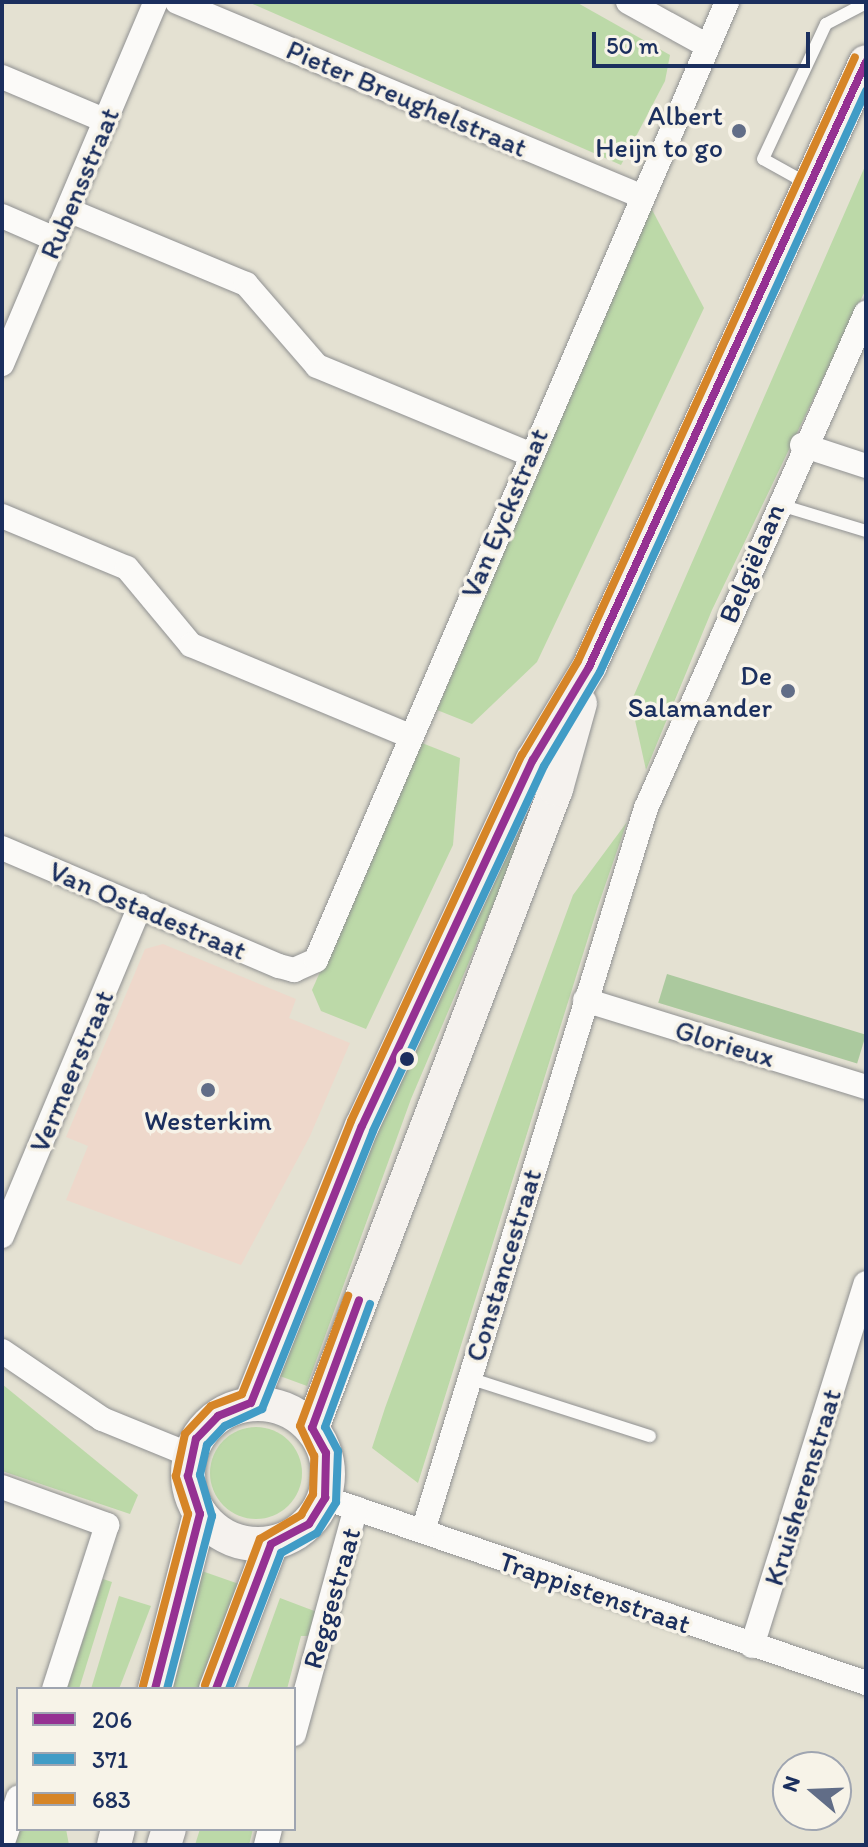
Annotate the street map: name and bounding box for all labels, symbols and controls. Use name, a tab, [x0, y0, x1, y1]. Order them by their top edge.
scale bar	[596, 16, 814, 66]
text: 50 m	[606, 31, 659, 60]
street label: Pieter Breughelstraat	[281, 32, 533, 164]
place label: Albert Heijn to go	[595, 98, 723, 164]
street label: Rubensstraat	[32, 102, 126, 264]
marker: Albert Heijn to go	[730, 122, 748, 140]
street label: Van Eyckstraat	[453, 423, 555, 603]
street label: Belgiëlaan	[711, 498, 791, 628]
place label: De Salamander	[628, 658, 772, 724]
marker: De Salamander	[779, 682, 797, 700]
street label: Van Ostadestraat	[44, 853, 252, 967]
street label: Vermeerstraat	[22, 985, 120, 1157]
street label: Glorieux	[671, 1012, 779, 1074]
unlabelled marker	[399, 1051, 415, 1067]
marker: Westerkim	[199, 1081, 217, 1099]
place label: Westerkim	[144, 1103, 272, 1137]
street label: Constancestraat	[458, 1165, 548, 1365]
street label: Kruisherenstraat	[756, 1384, 848, 1590]
street label: Reggestraat	[295, 1524, 367, 1672]
street label: Trappistenstraat	[495, 1543, 695, 1641]
legend	[16, 1687, 296, 1831]
text: 206	[92, 1705, 132, 1734]
text: 371	[92, 1745, 128, 1774]
north arrow	[772, 1751, 852, 1831]
text: N	[776, 1772, 806, 1795]
text: 683	[92, 1785, 131, 1814]

